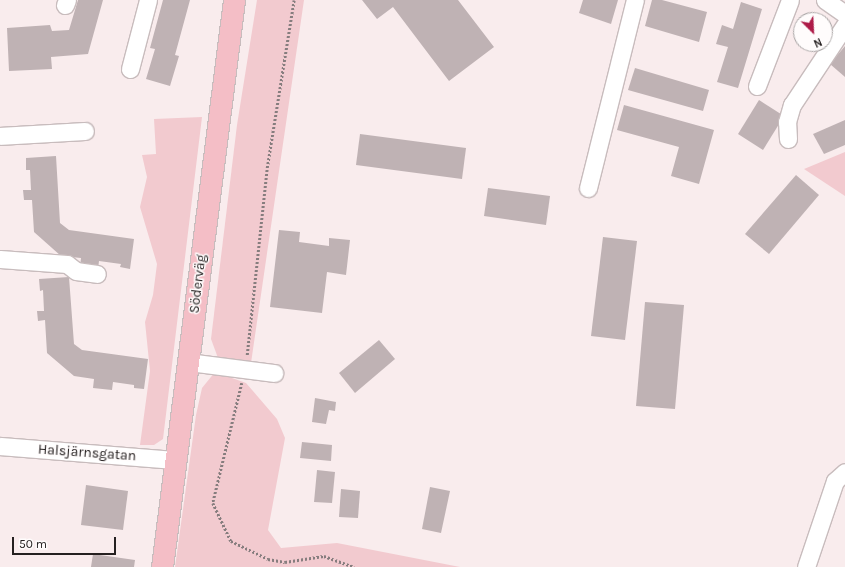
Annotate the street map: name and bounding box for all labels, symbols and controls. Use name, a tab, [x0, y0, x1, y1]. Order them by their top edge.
north arrow	[793, 12, 833, 52]
text: N	[811, 35, 824, 50]
street label: Söderväg	[186, 254, 210, 314]
street label: Halsjärnsgatan	[37, 441, 137, 465]
scale bar	[14, 529, 118, 555]
text: 50 m	[19, 537, 47, 551]

